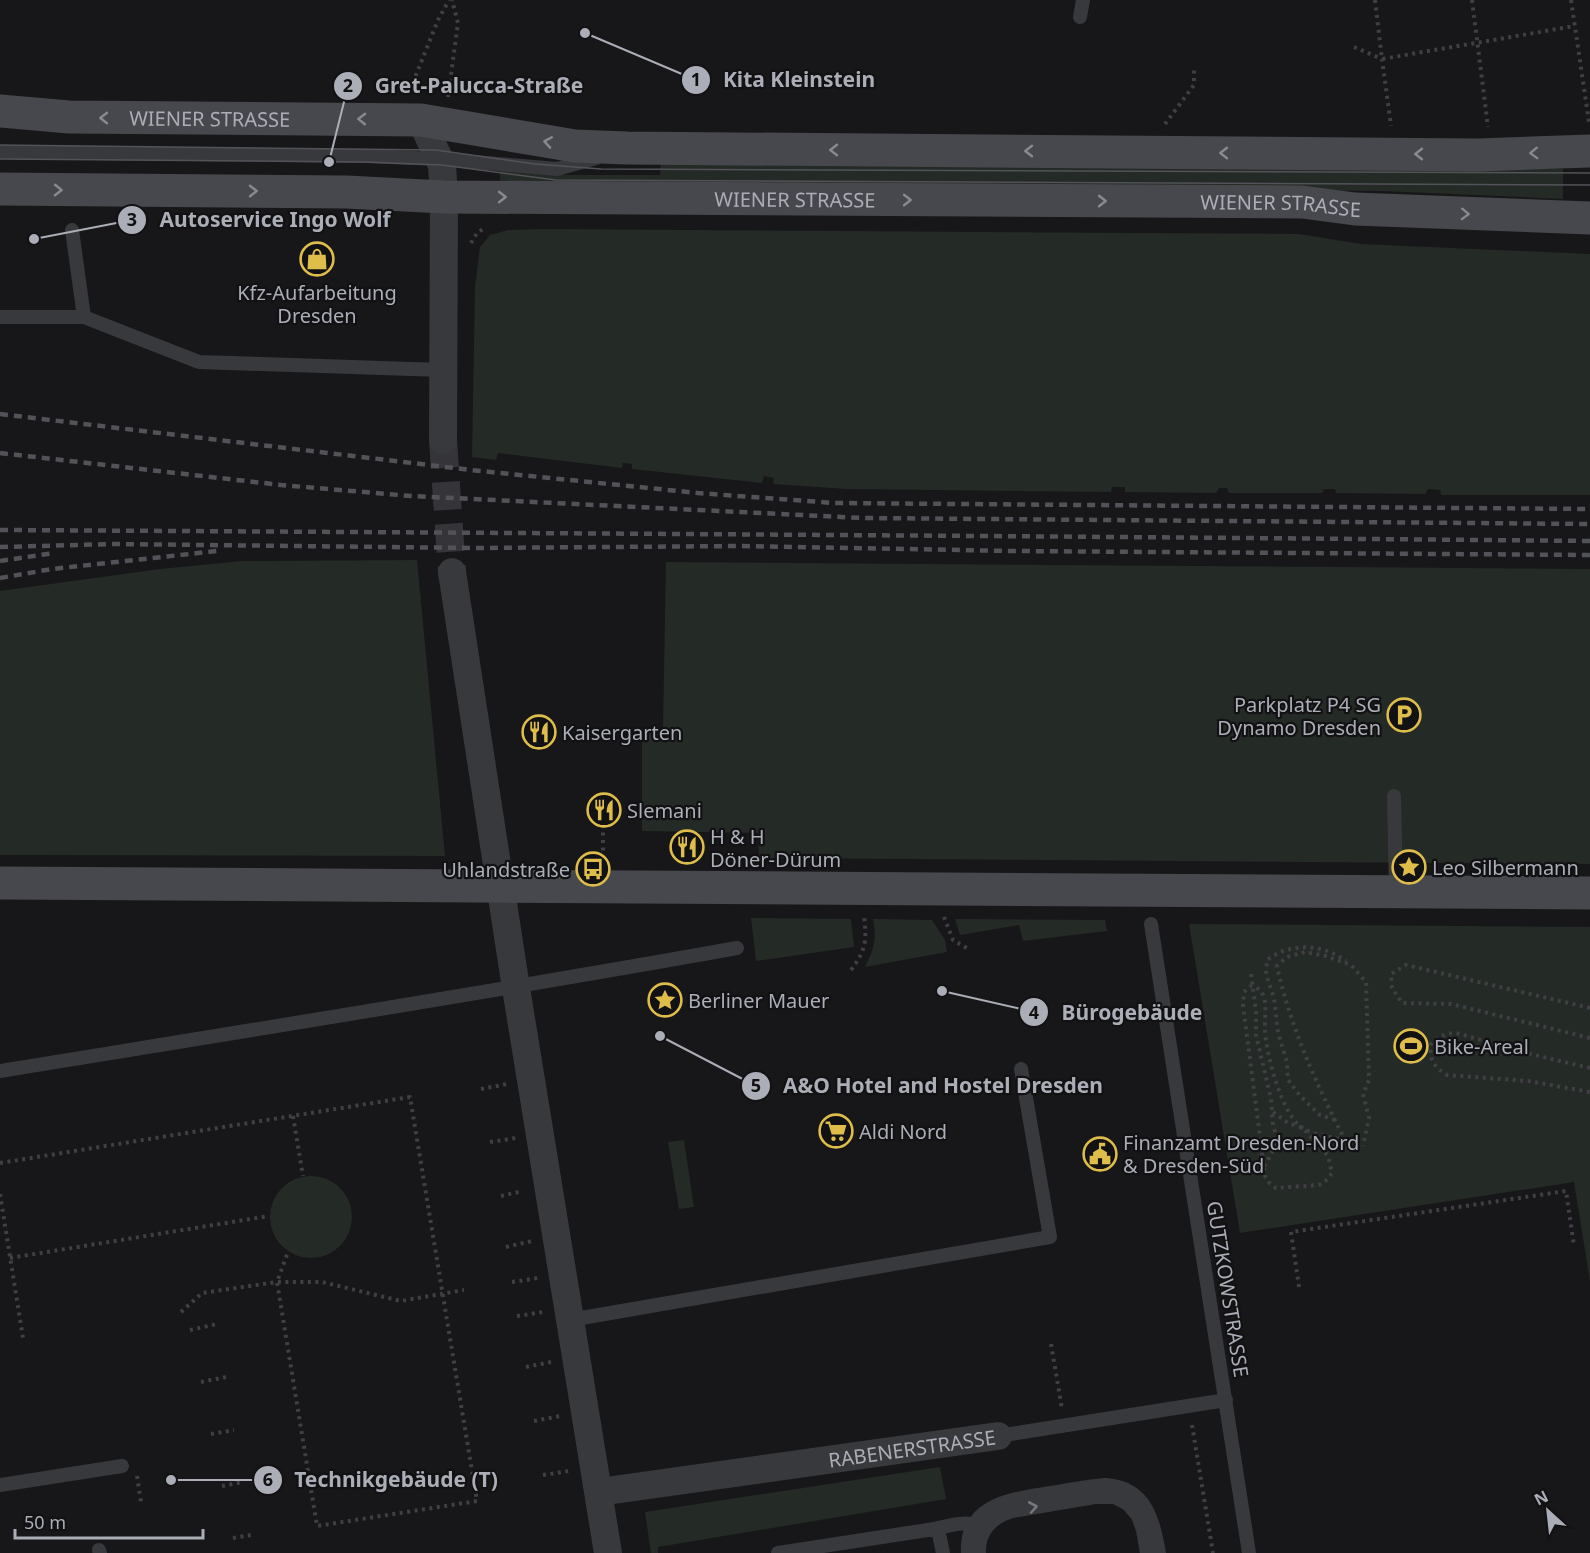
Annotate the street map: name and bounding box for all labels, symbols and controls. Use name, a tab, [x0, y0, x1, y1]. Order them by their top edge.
callout: Kita Kleinstein	[681, 60, 887, 99]
text: Kita Kleinstein	[723, 65, 875, 93]
callout: Gret-Palucca-Straße	[333, 66, 596, 105]
text: 1	[691, 67, 701, 91]
text: Gret-Palucca-Straße	[375, 71, 583, 99]
text: 2	[343, 73, 353, 97]
street label: WIENER STRASSE	[129, 104, 290, 132]
one-way arrow	[100, 112, 109, 124]
one-way arrow	[358, 113, 367, 125]
one-way arrow	[543, 136, 553, 149]
one-way arrow	[830, 144, 839, 156]
one-way arrow	[1025, 145, 1034, 157]
one-way arrow	[1220, 147, 1229, 159]
one-way arrow	[1529, 147, 1538, 159]
one-way arrow	[1415, 148, 1424, 160]
one-way arrow	[54, 184, 63, 196]
one-way arrow	[249, 185, 258, 197]
street label: WIENER STRASSE	[714, 185, 875, 213]
street label: WIENER STRASSE	[1200, 188, 1361, 223]
one-way arrow	[498, 191, 507, 203]
one-way arrow	[903, 194, 912, 206]
one-way arrow	[1098, 195, 1107, 207]
callout: Autoservice Ingo Wolf	[117, 200, 402, 239]
text: Autoservice Ingo Wolf	[159, 205, 392, 233]
text: 3	[127, 207, 137, 231]
one-way arrow	[1461, 207, 1470, 220]
shop icon: Kfz-Aufarbeitung Dresden	[299, 241, 335, 277]
place label: Kfz-Aufarbeitung Dresden	[237, 279, 397, 329]
place label: Parkplatz P4 SG Dynamo Dresden	[1217, 691, 1381, 741]
parking icon: Parkplatz P4 SG Dynamo Dresden	[1386, 697, 1422, 733]
restaurant icon: Kaisergarten	[521, 714, 557, 750]
place label: Kaisergarten	[562, 719, 682, 746]
restaurant icon: Slemani	[586, 792, 622, 828]
place label: Slemani	[627, 797, 702, 824]
place label: H & H Döner-Dürum	[710, 823, 841, 873]
restaurant icon: H & H Döner-Dürum	[669, 829, 705, 865]
place icon: Leo Silbermann	[1391, 849, 1427, 885]
bus stop icon: Uhlandstraße	[575, 851, 611, 887]
place label: Leo Silbermann	[1432, 854, 1579, 881]
place label: Uhlandstraße	[442, 856, 570, 883]
place icon: Berliner Mauer	[647, 982, 683, 1018]
place label: Berliner Mauer	[688, 987, 829, 1014]
callout: Bürogebäude	[1019, 993, 1214, 1032]
text: Bürogebäude	[1062, 998, 1202, 1026]
text: 4	[1029, 1000, 1039, 1024]
sports icon: Bike-Areal	[1393, 1028, 1429, 1064]
place label: Bike-Areal	[1434, 1033, 1529, 1060]
callout: A&O Hotel and Hostel Dresden	[741, 1066, 1115, 1105]
text: A&O Hotel and Hostel Dresden	[783, 1071, 1103, 1099]
text: 5	[751, 1073, 761, 1097]
supermarket icon: Aldi Nord	[818, 1113, 854, 1149]
place label: Aldi Nord	[859, 1118, 947, 1145]
place label: Finanzamt Dresden-Nord & Dresden-Süd	[1123, 1129, 1359, 1179]
public building icon: Finanzamt Dresden-Nord & Dresden-Süd	[1082, 1136, 1118, 1172]
street label: GUTZKOWSTRASSE	[1201, 1199, 1255, 1379]
street label: RABENERSTRASSE	[827, 1423, 997, 1473]
callout: Technikgebäude (T)	[253, 1460, 510, 1499]
text: Technikgebäude (T)	[294, 1465, 498, 1493]
text: 6	[263, 1467, 273, 1491]
north arrow	[1518, 1481, 1578, 1541]
text: N	[1530, 1485, 1552, 1510]
scale bar	[15, 1502, 202, 1540]
one-way arrow	[1028, 1502, 1037, 1514]
text: 50 m	[24, 1510, 66, 1534]

